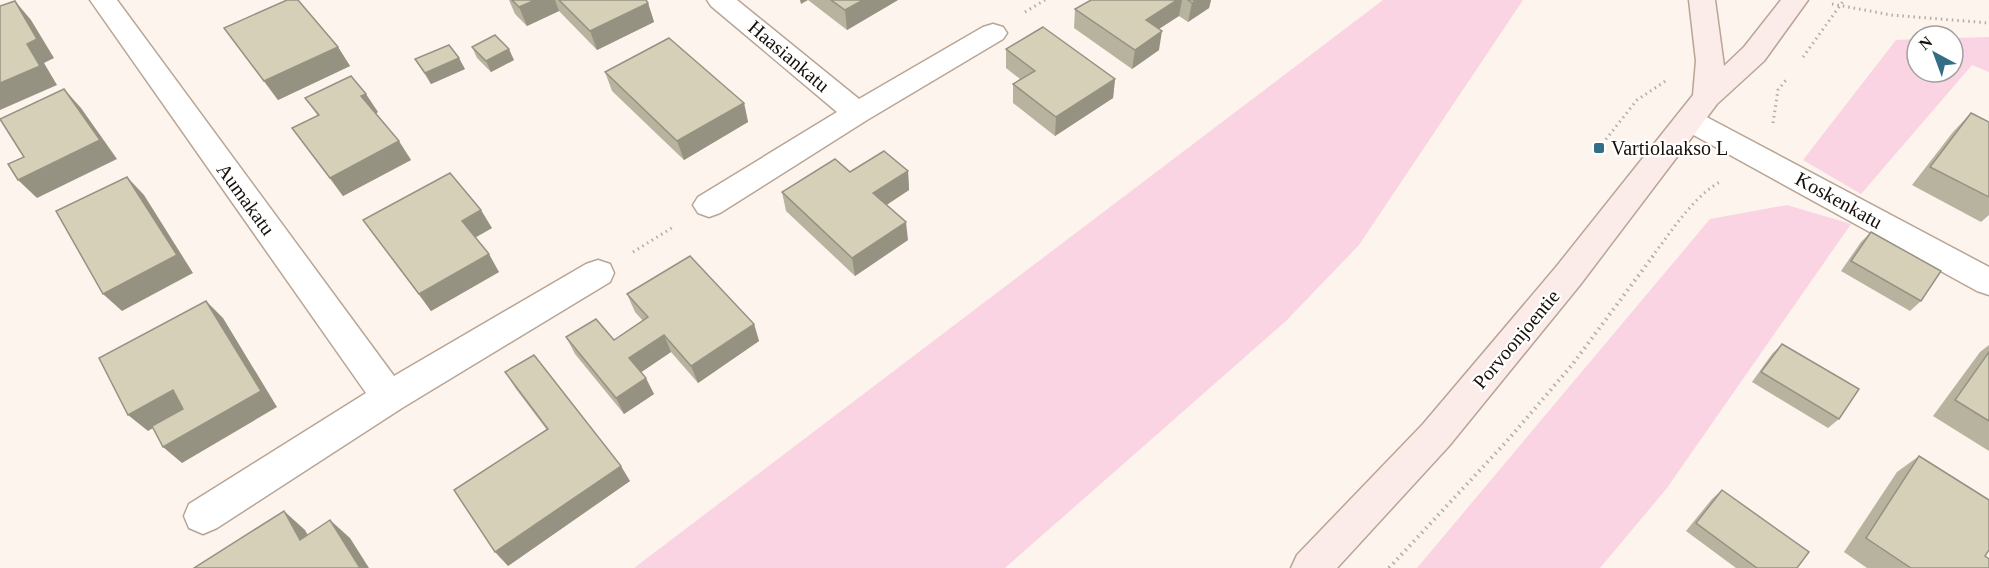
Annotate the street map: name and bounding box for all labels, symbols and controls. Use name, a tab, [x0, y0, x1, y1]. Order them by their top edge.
street label: Haasiankatu	[744, 16, 834, 96]
north arrow	[1905, 24, 1965, 84]
text: N	[1916, 33, 1936, 53]
place label: Vartiolaakso L	[1611, 137, 1728, 159]
marker: Vartiolaakso L	[1592, 141, 1606, 155]
street label: Aumakatu	[213, 159, 279, 239]
street label: Koskenkatu	[1792, 167, 1886, 233]
street label: Porvoonjoentie	[1468, 285, 1565, 394]

